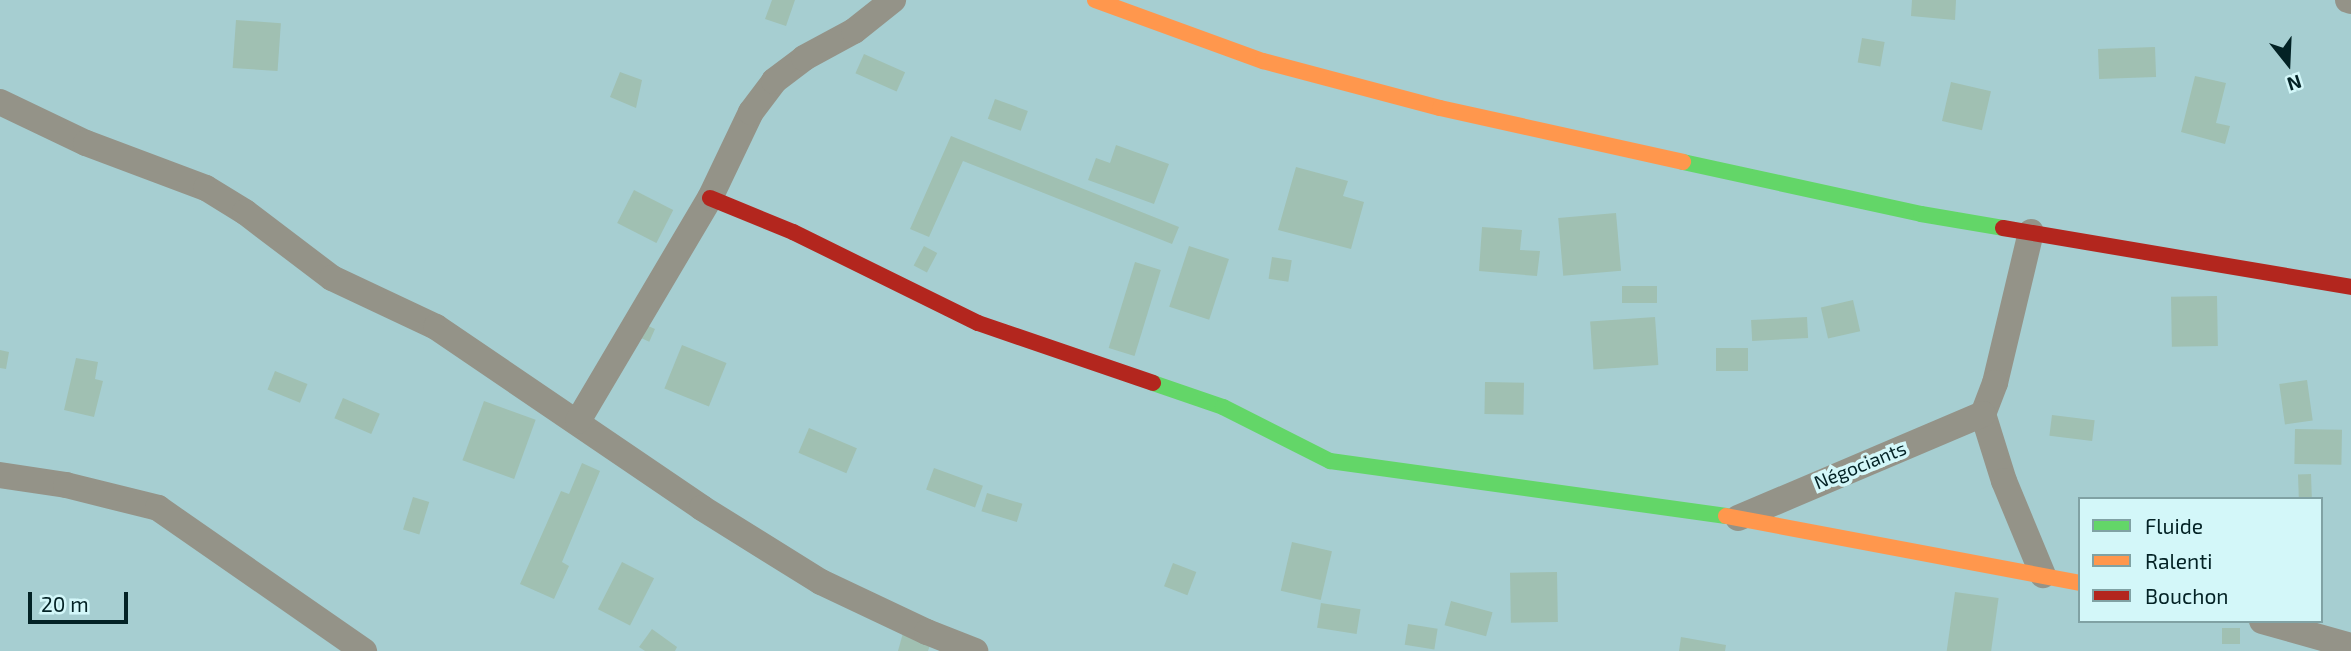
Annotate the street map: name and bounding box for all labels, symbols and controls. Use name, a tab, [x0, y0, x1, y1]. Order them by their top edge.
north arrow	[2253, 28, 2323, 98]
text: N	[2285, 70, 2305, 97]
street label: Négociants	[1811, 436, 1909, 494]
legend	[2078, 497, 2323, 623]
text: Fluide	[2145, 513, 2203, 538]
text: Ralenti	[2145, 548, 2212, 573]
scale bar	[32, 578, 131, 622]
text: Bouchon	[2145, 583, 2229, 608]
text: 20 m	[41, 591, 89, 616]

